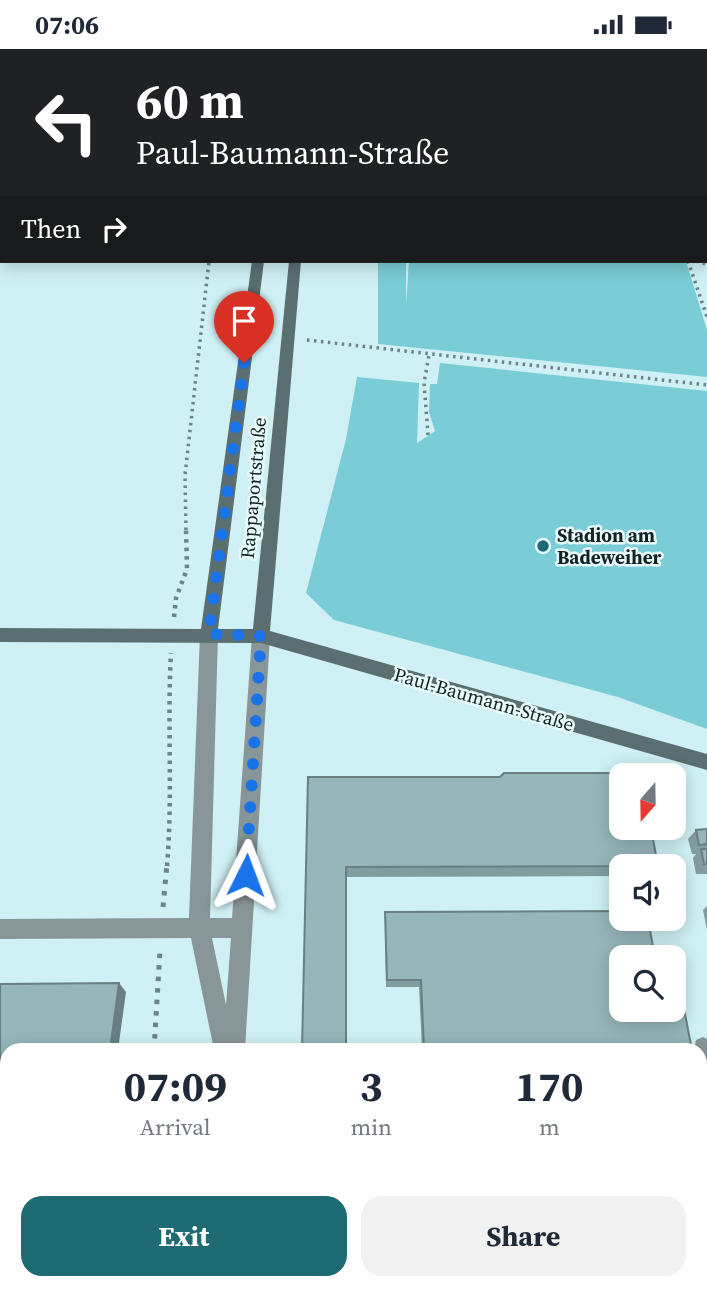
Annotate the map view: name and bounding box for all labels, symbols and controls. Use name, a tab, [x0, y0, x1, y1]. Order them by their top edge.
text: 07:06	[35, 7, 99, 43]
text: 60 m	[136, 67, 244, 134]
icon: left	[21, 77, 112, 168]
text: Paul-Baumann-Straße	[136, 131, 449, 175]
icon: right	[95, 210, 133, 248]
text: Then	[21, 211, 81, 247]
pin	[214, 291, 274, 363]
icon: arrive	[225, 302, 263, 340]
street label: Rappaportstraße	[234, 416, 272, 560]
place label: Stadion am Badeweiher	[557, 522, 662, 570]
marker: Stadion am Badeweiher	[535, 538, 551, 554]
street label: Paul-Baumann-Straße	[391, 661, 577, 737]
north arrow	[609, 763, 686, 840]
map controls	[609, 763, 686, 1022]
position arrow	[209, 838, 283, 912]
button: sound	[609, 854, 686, 931]
button: search	[609, 945, 686, 1022]
text: 07:09	[123, 1057, 227, 1115]
text: 3	[360, 1057, 383, 1115]
text: 170	[515, 1057, 584, 1115]
text: Arrival	[140, 1111, 211, 1143]
text: min	[350, 1111, 392, 1143]
text: m	[539, 1111, 560, 1143]
button: Exit	[21, 1196, 347, 1276]
button: Share	[361, 1196, 686, 1276]

